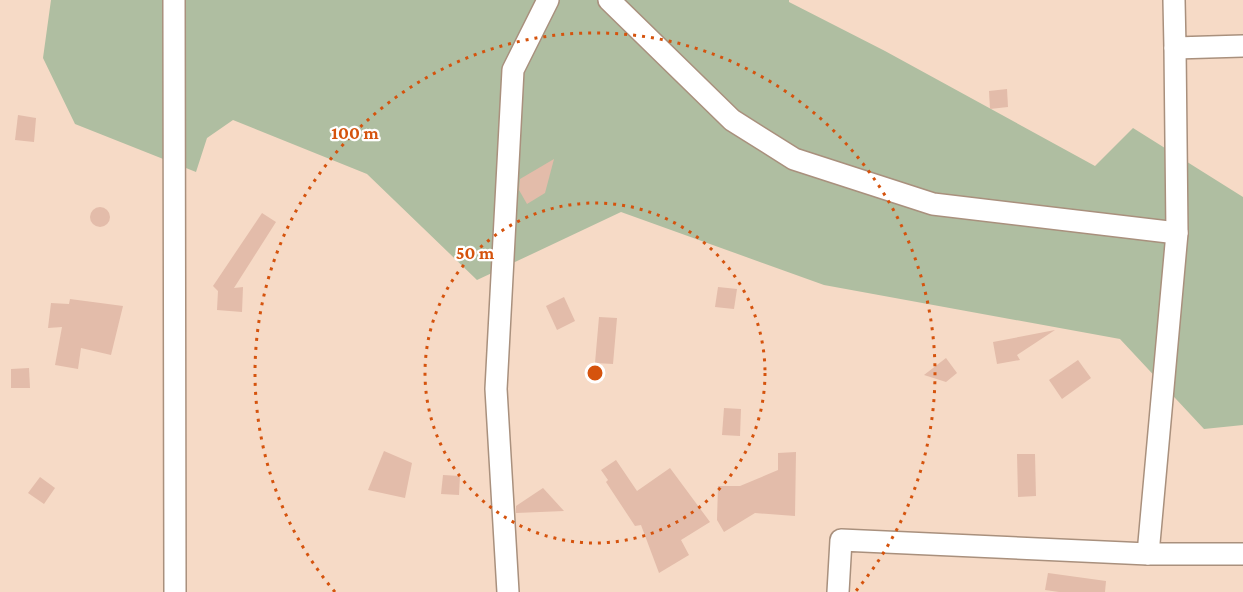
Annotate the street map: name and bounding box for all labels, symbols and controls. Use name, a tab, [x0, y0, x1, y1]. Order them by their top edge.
text: 100 m	[331, 123, 379, 143]
text: 50 m	[456, 243, 495, 263]
centre of rings	[585, 363, 605, 383]

